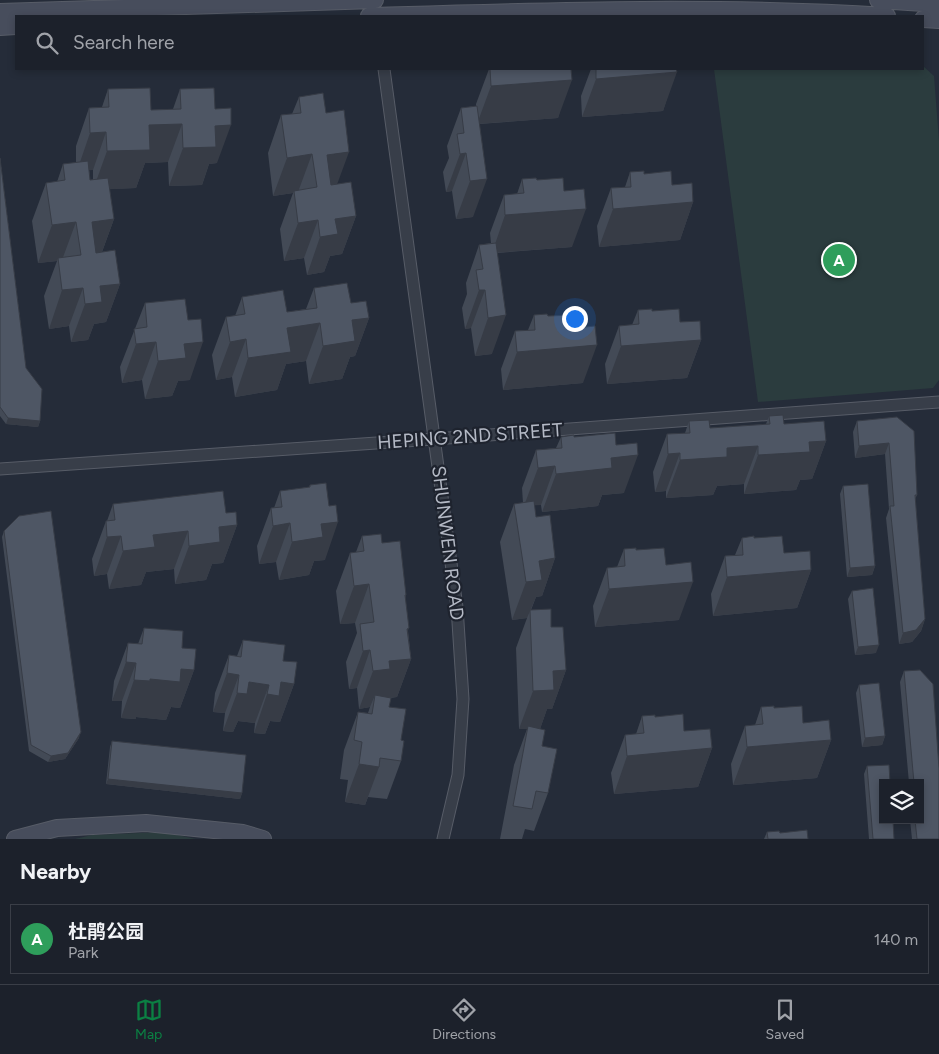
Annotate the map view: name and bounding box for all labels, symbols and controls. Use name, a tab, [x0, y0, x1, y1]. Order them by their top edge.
search box	[15, 15, 924, 70]
icon: search	[33, 29, 61, 57]
text: Search here	[73, 31, 175, 54]
pin: A	[823, 241, 855, 279]
your location	[562, 306, 588, 332]
street label: HEPING 2ND STREET	[377, 418, 564, 454]
street label: SHUNWEN ROAD	[427, 464, 469, 622]
map controls	[879, 779, 924, 824]
button: layers	[879, 779, 924, 824]
text: Nearby	[20, 859, 91, 884]
text: 杜鹃公园	[68, 920, 144, 943]
text: A	[31, 930, 43, 949]
text: 140 m	[874, 930, 918, 949]
text: Park	[68, 943, 98, 962]
tab: Map	[135, 996, 163, 1043]
tab: Directions	[432, 996, 496, 1043]
tab: Saved	[766, 996, 804, 1043]

